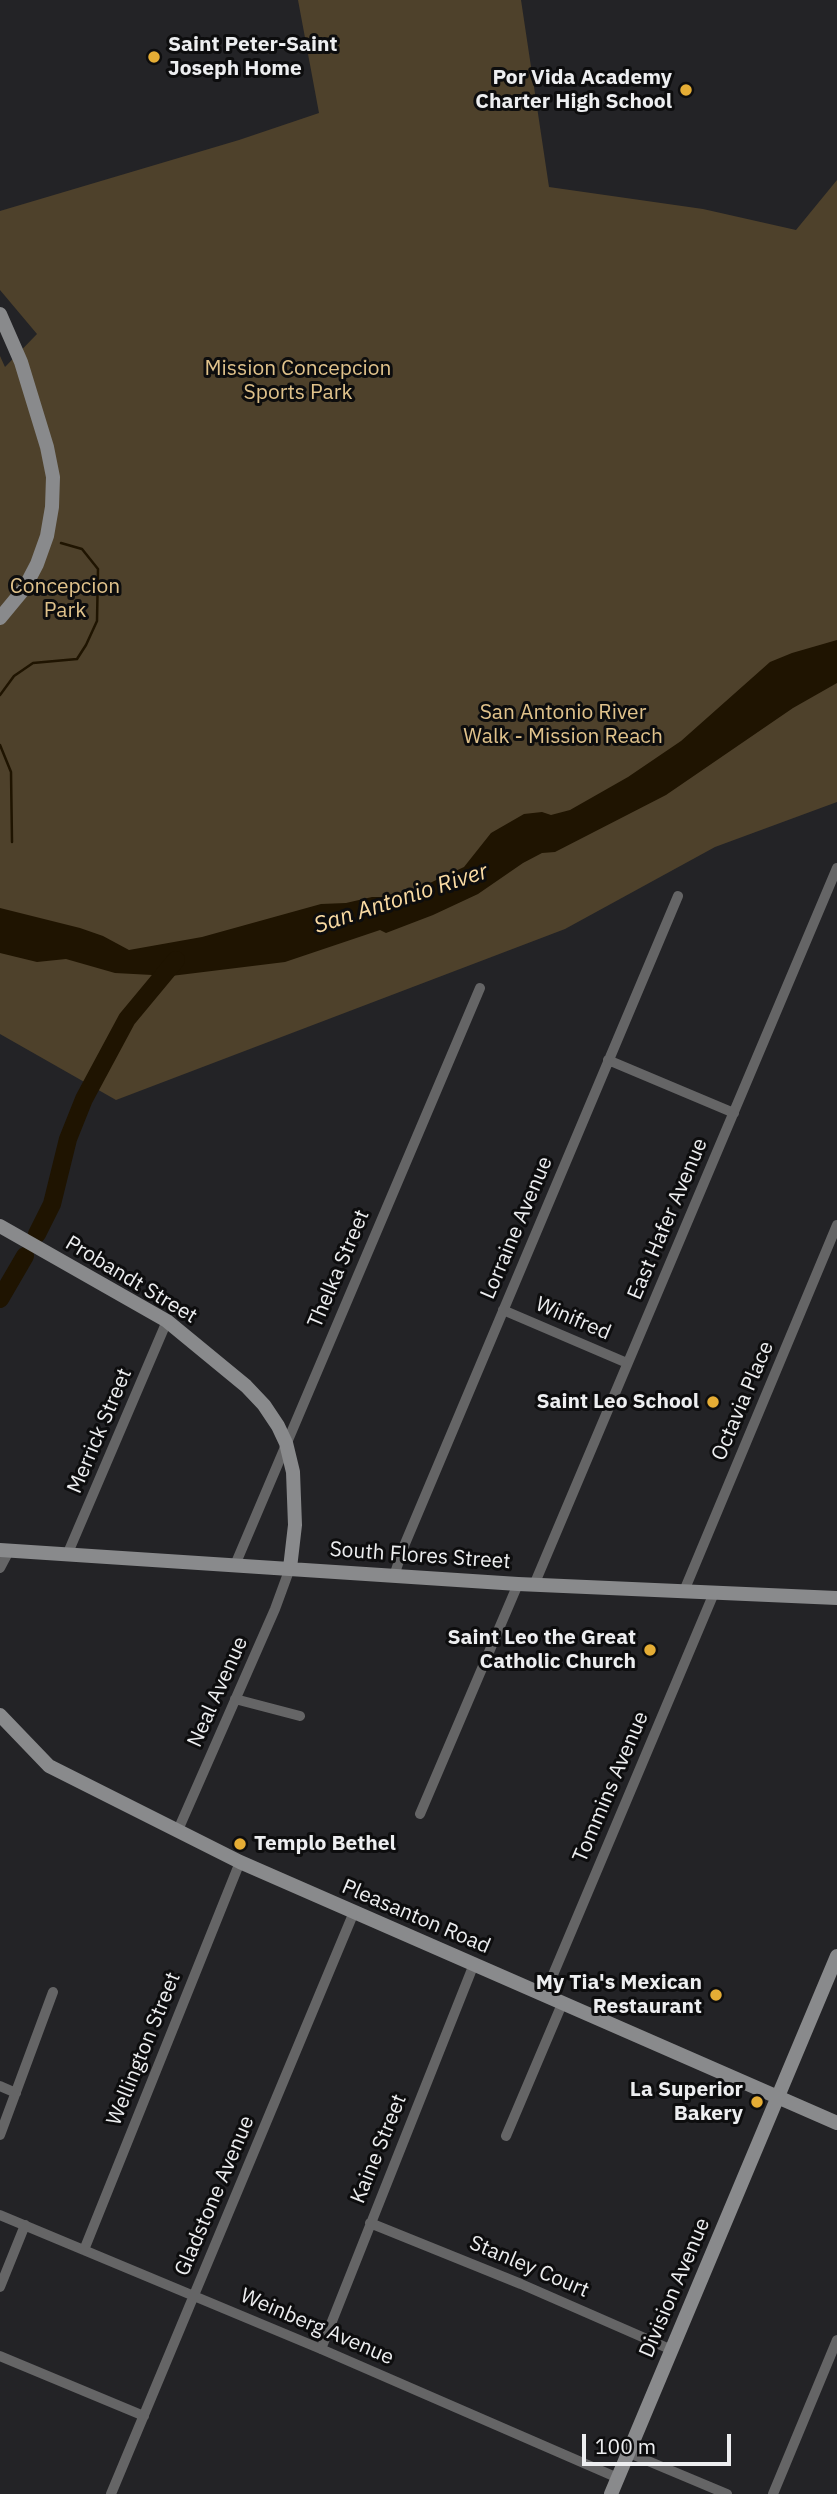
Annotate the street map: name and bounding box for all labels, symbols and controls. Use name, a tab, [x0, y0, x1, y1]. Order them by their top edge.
place label: Saint Peter-Saint Joseph Home	[168, 32, 338, 82]
marker: Saint Peter-Saint Joseph Home	[146, 49, 162, 65]
place label: Por Vida Academy Charter High School	[475, 65, 672, 115]
marker: Por Vida Academy Charter High School	[678, 82, 694, 98]
park label: Mission Concepcion Sports Park	[205, 356, 391, 406]
park label: Concepcion Park	[10, 574, 120, 624]
park label: San Antonio River Walk - Mission Reach	[463, 700, 663, 750]
water label: San Antonio River	[311, 858, 491, 940]
street label: East Hafer Avenue	[623, 1134, 713, 1304]
street label: Lorraine Avenue	[476, 1153, 558, 1303]
street label: Thelka Street	[303, 1206, 375, 1332]
street label: Probandt Street	[61, 1231, 201, 1329]
street label: Winifred	[532, 1292, 614, 1346]
street label: Octavia Place	[707, 1338, 779, 1464]
street label: Merrick Street	[62, 1365, 138, 1497]
place label: Saint Leo School	[536, 1389, 699, 1415]
marker: Saint Leo School	[705, 1394, 721, 1410]
street label: South Flores Street	[329, 1537, 511, 1575]
place label: Saint Leo the Great Catholic Church	[447, 1625, 636, 1675]
street label: Neal Avenue	[182, 1633, 254, 1751]
marker: Saint Leo the Great Catholic Church	[642, 1642, 658, 1658]
street label: Tommins Avenue	[568, 1708, 654, 1866]
place label: Templo Bethel	[254, 1831, 396, 1857]
marker: Templo Bethel	[232, 1836, 248, 1852]
street label: Pleasanton Road	[338, 1874, 494, 1960]
street label: Wellington Street	[102, 1969, 186, 2129]
place label: My Tia's Mexican Restaurant	[536, 1970, 702, 2020]
marker: My Tia's Mexican Restaurant	[708, 1987, 724, 2003]
place label: La Superior Bakery	[630, 2077, 743, 2127]
street label: Kaine Street	[346, 2091, 412, 2207]
marker: La Superior Bakery	[749, 2094, 765, 2110]
street label: Gladstone Avenue	[170, 2112, 260, 2280]
street label: Division Avenue	[634, 2214, 716, 2362]
street label: Stanley Court	[466, 2231, 592, 2303]
street label: Weinberg Avenue	[237, 2283, 397, 2371]
scale bar	[585, 2420, 734, 2464]
text: 100 m	[595, 2432, 656, 2460]

